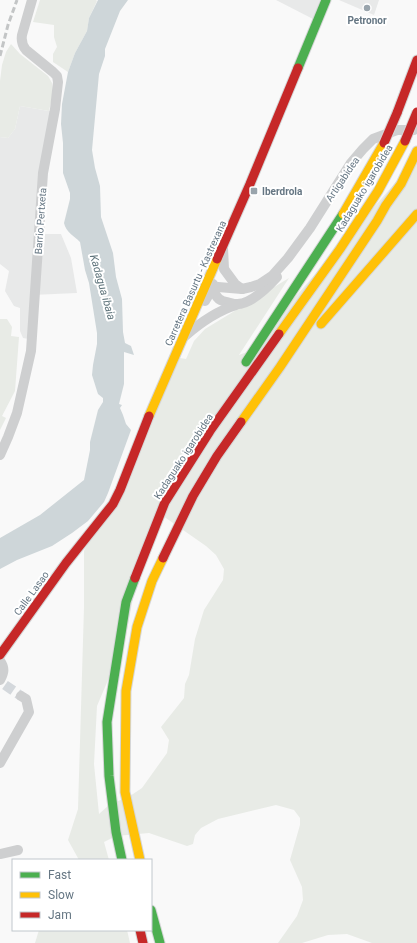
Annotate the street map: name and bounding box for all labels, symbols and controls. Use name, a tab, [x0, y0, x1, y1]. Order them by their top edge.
marker: Petronor	[362, 3, 372, 13]
place label: Petronor	[347, 15, 387, 26]
street label: Kadaguako igarobidea	[334, 143, 395, 234]
street label: Artigabidea	[323, 155, 361, 204]
marker: Iberdrola	[249, 186, 259, 196]
place label: Iberdrola	[262, 186, 303, 197]
street label: Barrio Pertxeta	[33, 188, 48, 255]
street label: Carretera Basurtu - Kastrexana	[163, 219, 228, 348]
water label: Kadagua ibaia	[87, 253, 118, 322]
street label: Kadaguako igarobidea	[152, 412, 215, 501]
street label: Calle Lasao	[12, 569, 51, 617]
legend	[12, 859, 152, 931]
text: Fast	[48, 868, 71, 882]
text: Slow	[48, 888, 74, 902]
text: Jam	[48, 908, 72, 922]

